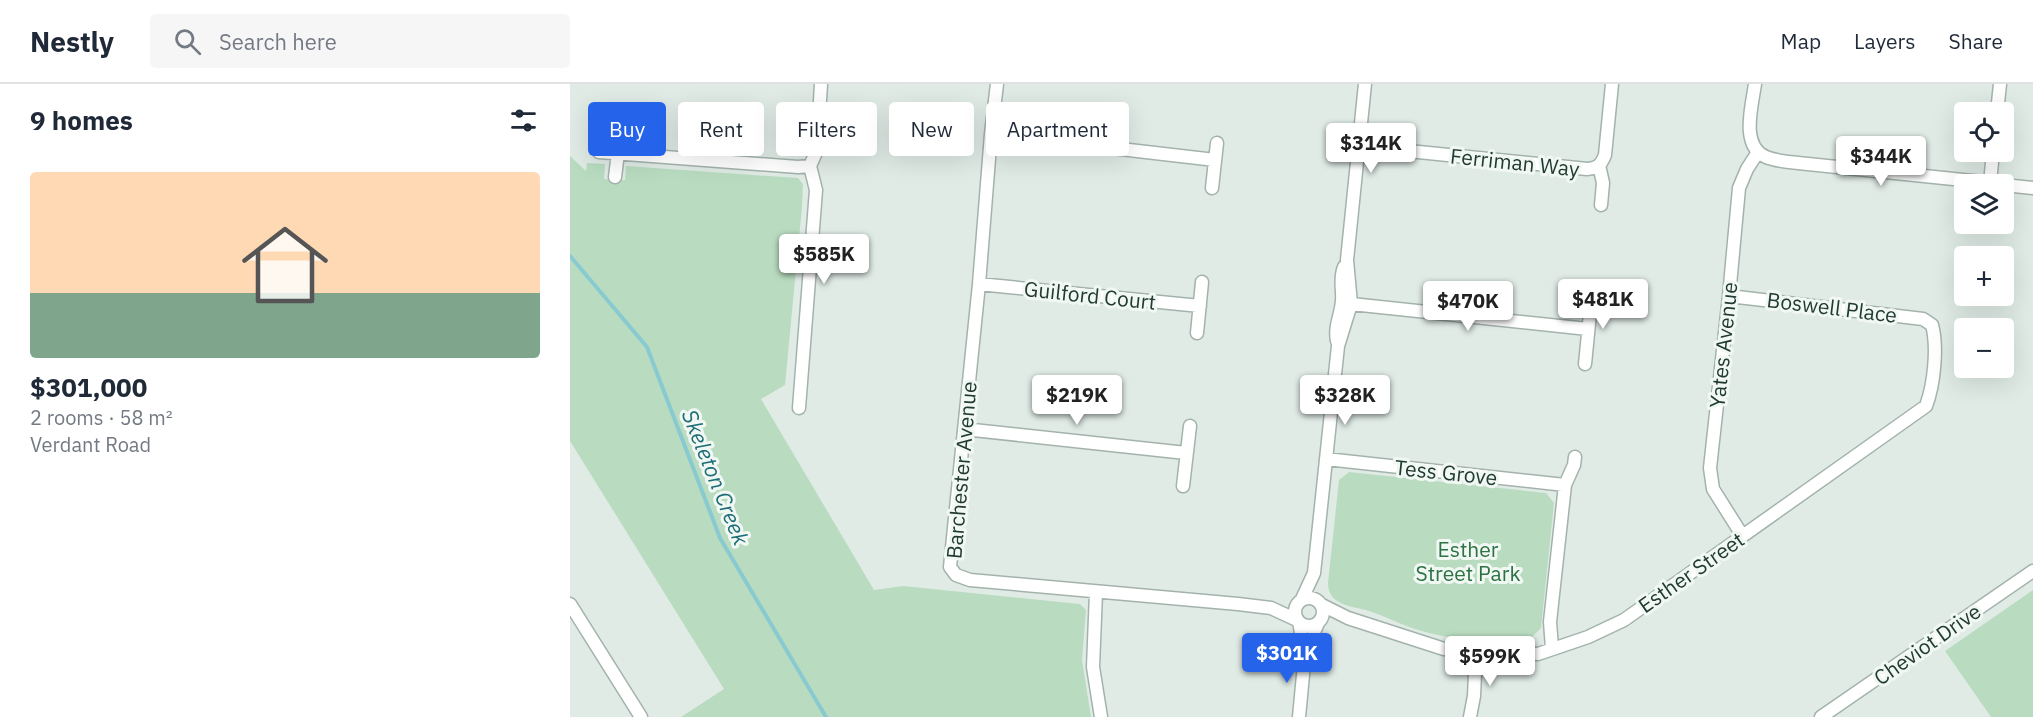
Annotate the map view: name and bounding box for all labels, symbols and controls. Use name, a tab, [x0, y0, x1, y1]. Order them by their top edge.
search box	[150, 14, 570, 68]
text: Nestly	[30, 23, 114, 60]
icon: search	[171, 25, 204, 58]
text: Search here	[219, 27, 337, 56]
text: Map	[1781, 27, 1821, 55]
text: Layers	[1854, 27, 1916, 55]
text: Share	[1949, 27, 2003, 55]
chip: Buy	[588, 102, 666, 156]
chip: Rent	[678, 102, 764, 156]
chip: Filters	[776, 102, 877, 156]
chip: New	[889, 102, 974, 156]
chip: Apartment	[986, 102, 1129, 156]
map controls	[1954, 102, 2014, 378]
button: locate	[1954, 102, 2014, 162]
text: 9 homes	[30, 103, 133, 137]
icon: filters	[507, 104, 540, 137]
pin: $314K	[1329, 123, 1413, 174]
text: $314K	[1340, 129, 1402, 156]
pin: $344K	[1839, 136, 1923, 187]
street label: Ferriman Way	[1449, 141, 1582, 183]
text: $344K	[1850, 142, 1912, 169]
button: layers	[1954, 174, 2014, 234]
icon: home	[231, 211, 339, 319]
pin: $585K	[782, 234, 866, 285]
text: $585K	[793, 240, 855, 267]
button: +	[1954, 246, 2014, 306]
street label: Guilford Court	[1023, 274, 1157, 316]
pin: $481K	[1561, 279, 1645, 330]
pin: $470K	[1426, 281, 1510, 332]
street label: Yates Avenue	[1702, 281, 1744, 409]
text: $481K	[1572, 285, 1634, 312]
street label: Boswell Place	[1765, 285, 1899, 329]
text: $470K	[1437, 287, 1499, 314]
button: −	[1954, 318, 2014, 378]
text: $301,000	[30, 370, 147, 404]
pin: $219K	[1035, 375, 1119, 426]
pin: $328K	[1303, 375, 1387, 426]
street label: Barchester Avenue	[939, 380, 983, 560]
text: $219K	[1046, 381, 1108, 408]
text: $328K	[1314, 381, 1376, 408]
text: 2 rooms · 58 m²	[30, 404, 173, 431]
water label: Skeleton Creek	[676, 405, 757, 550]
text: Verdant Road	[30, 431, 151, 458]
street label: Tess Grove	[1393, 453, 1499, 491]
street label: Esther Street	[1632, 525, 1750, 619]
park label: Esther Street Park	[1415, 535, 1521, 587]
street label: Cheviot Drive	[1868, 597, 1986, 691]
pin: $301K	[1245, 633, 1329, 684]
pin: $599K	[1448, 636, 1532, 687]
text: $301K	[1256, 639, 1318, 666]
text: $599K	[1459, 642, 1521, 669]

